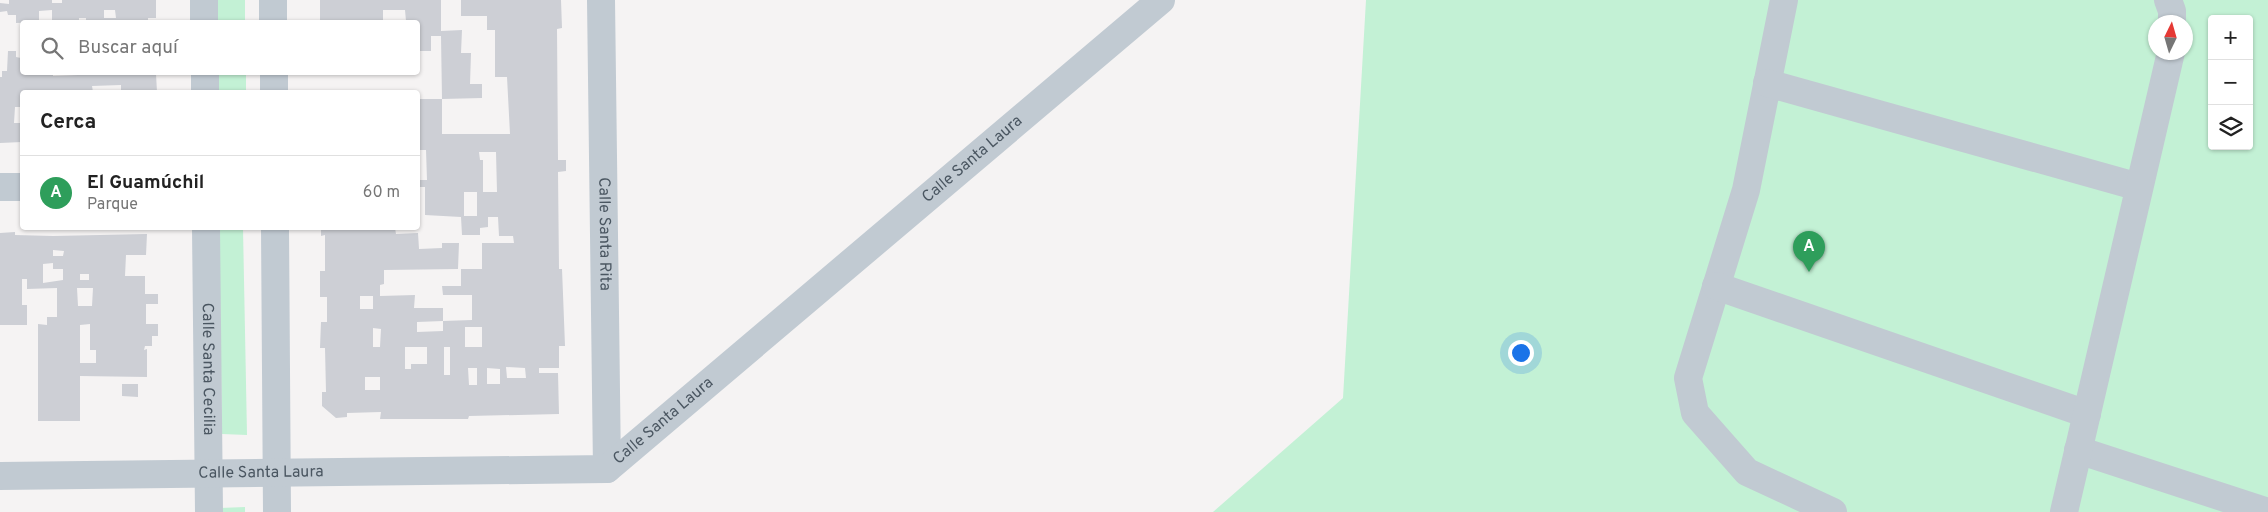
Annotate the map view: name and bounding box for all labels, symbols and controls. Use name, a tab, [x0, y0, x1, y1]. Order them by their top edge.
north arrow	[2148, 15, 2193, 60]
map controls	[2208, 15, 2253, 150]
button: +	[2208, 15, 2253, 60]
search box	[20, 20, 420, 75]
icon: search	[38, 34, 66, 62]
text: Buscar aquí	[78, 36, 178, 60]
button: −	[2208, 60, 2253, 105]
button: layers	[2208, 105, 2253, 150]
text: Cerca	[40, 109, 96, 136]
street label: Calle Santa Laura	[918, 111, 1027, 208]
text: El Guamúchil	[87, 171, 204, 195]
street label: Calle Santa Rita	[593, 177, 615, 291]
text: A	[50, 183, 62, 203]
text: 60 m	[363, 183, 400, 203]
text: Parque	[87, 195, 138, 215]
pin: A	[1793, 231, 1825, 272]
street label: Calle Santa Cecilia	[197, 303, 218, 435]
your location	[1508, 340, 1534, 366]
street label: Calle Santa Laura	[609, 373, 718, 469]
street label: Calle Santa Laura	[198, 462, 324, 484]

